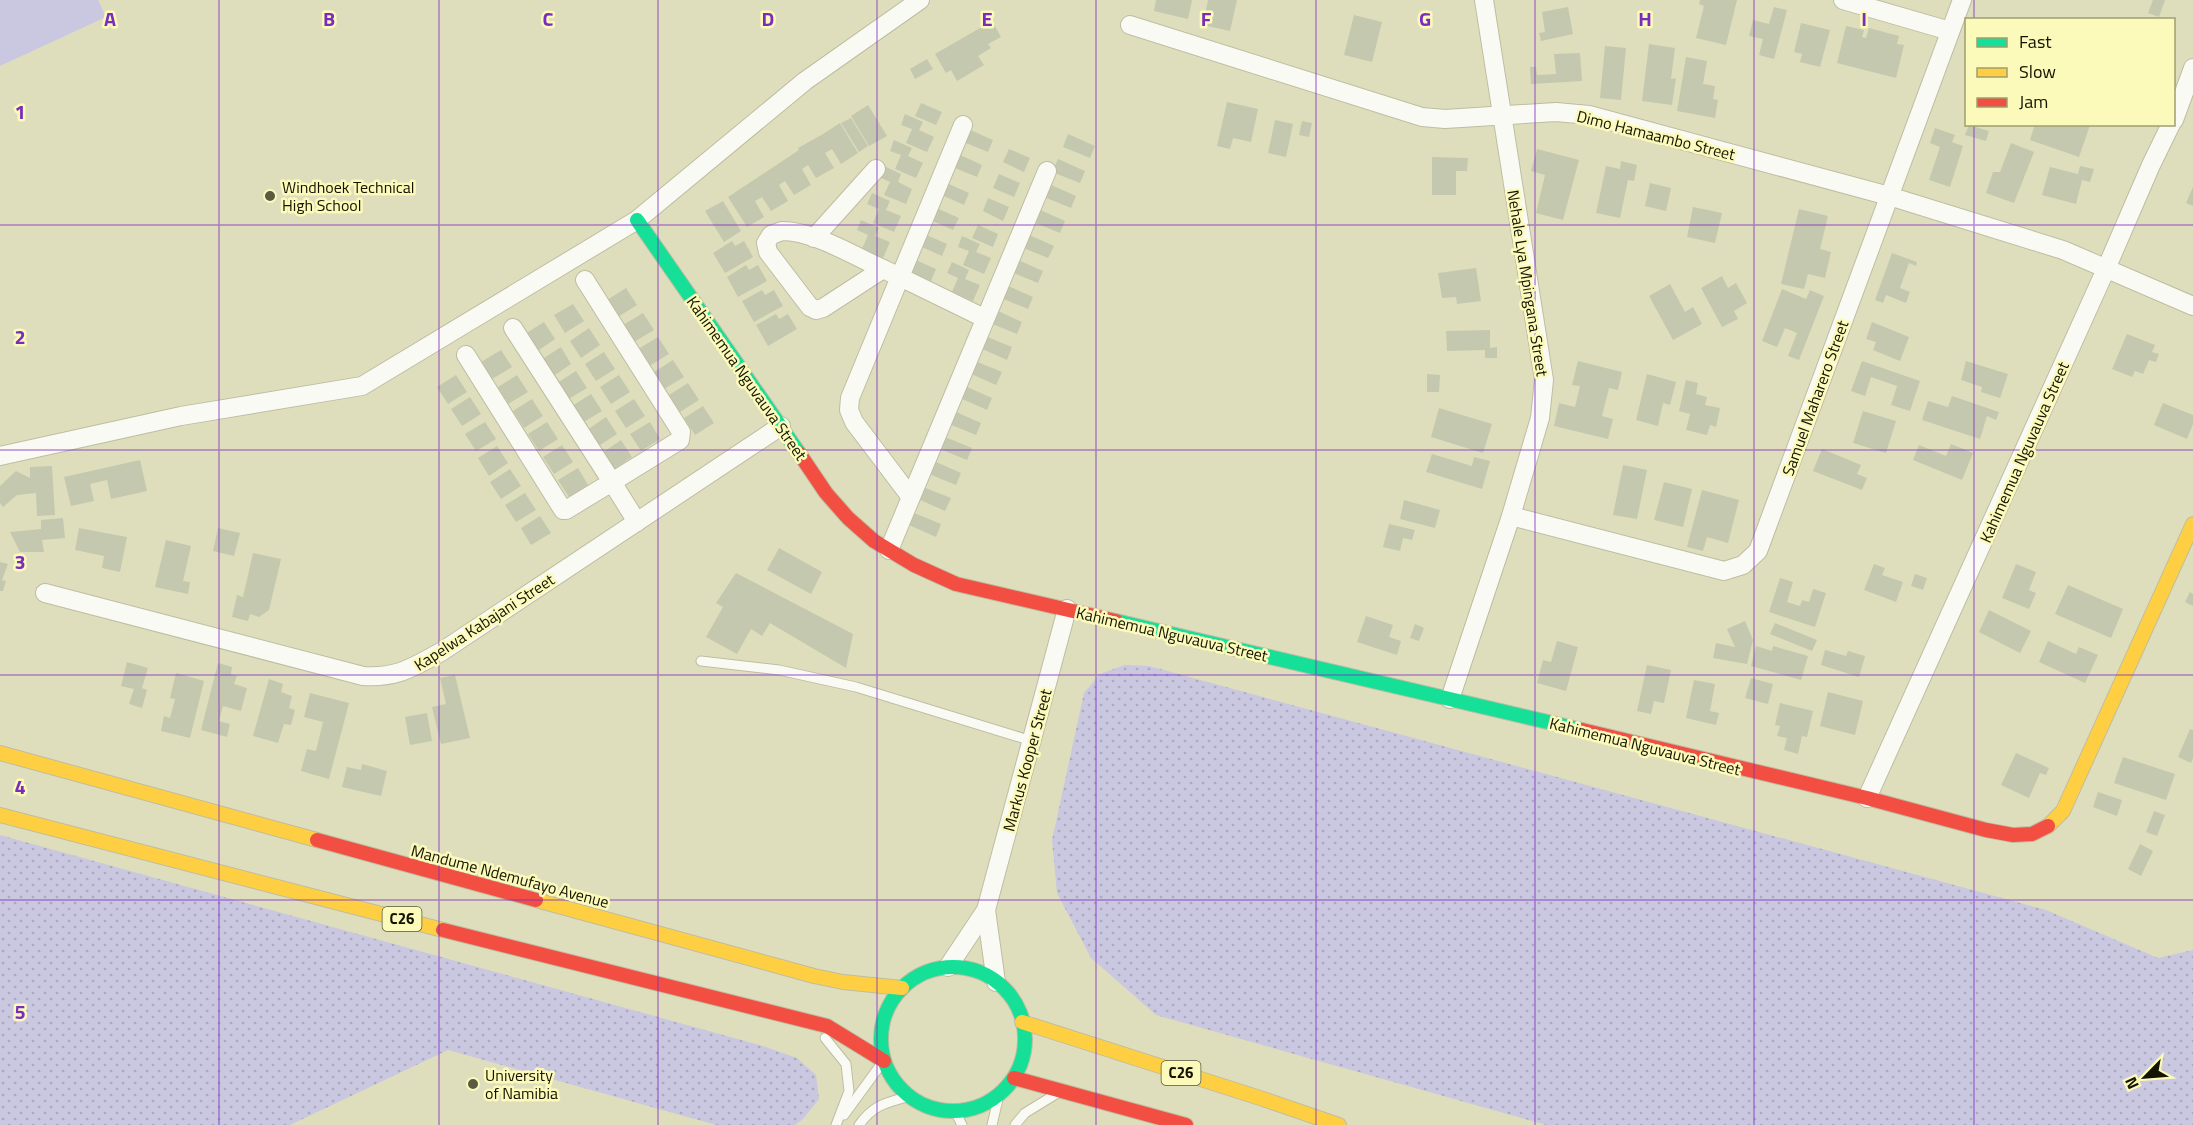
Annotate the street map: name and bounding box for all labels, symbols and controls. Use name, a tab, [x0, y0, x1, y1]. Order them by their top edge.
text: A	[104, 3, 116, 34]
text: B	[323, 3, 335, 34]
text: C	[543, 3, 554, 34]
text: D	[762, 3, 774, 34]
text: E	[981, 3, 993, 34]
text: F	[1201, 3, 1212, 34]
text: G	[1419, 3, 1431, 34]
text: H	[1638, 3, 1652, 34]
text: I	[1861, 3, 1867, 34]
legend	[1965, 18, 2175, 126]
text: Fast	[2019, 28, 2052, 55]
text: Slow	[2019, 58, 2056, 85]
text: Jam	[2019, 88, 2048, 115]
text: 1	[14, 96, 26, 127]
street label: Dimo Hamaambo Street	[1574, 104, 1738, 166]
place label: Windhoek Technical High School	[282, 175, 414, 217]
street label: Nehale Lya Mpingana Street	[1501, 188, 1555, 378]
marker: Windhoek Technical High School	[263, 189, 277, 203]
street label: Kahimemua Nguvauva Street	[681, 291, 813, 465]
street label: Samuel Maharero Street	[1776, 316, 1854, 479]
text: 2	[14, 321, 26, 352]
street label: Kahimemua Nguvauva Street	[1973, 357, 2075, 546]
text: 3	[14, 546, 26, 577]
street label: Kapelwa Kabajani Street	[409, 567, 559, 676]
street label: Kahimemua Nguvauva Street	[1074, 600, 1271, 668]
street label: Markus Kooper Street	[996, 686, 1058, 834]
street label: Kahimemua Nguvauva Street	[1547, 711, 1743, 781]
text: 4	[14, 771, 26, 802]
street label: Mandume Ndemufayo Avenue	[408, 838, 612, 914]
road number: C26	[382, 907, 422, 931]
text: 5	[14, 996, 26, 1027]
north arrow	[2115, 1047, 2175, 1107]
road number: C26	[1162, 1061, 1200, 1085]
place label: University of Namibia	[485, 1063, 558, 1105]
text: N	[2118, 1073, 2145, 1093]
marker: University of Namibia	[466, 1077, 480, 1091]

